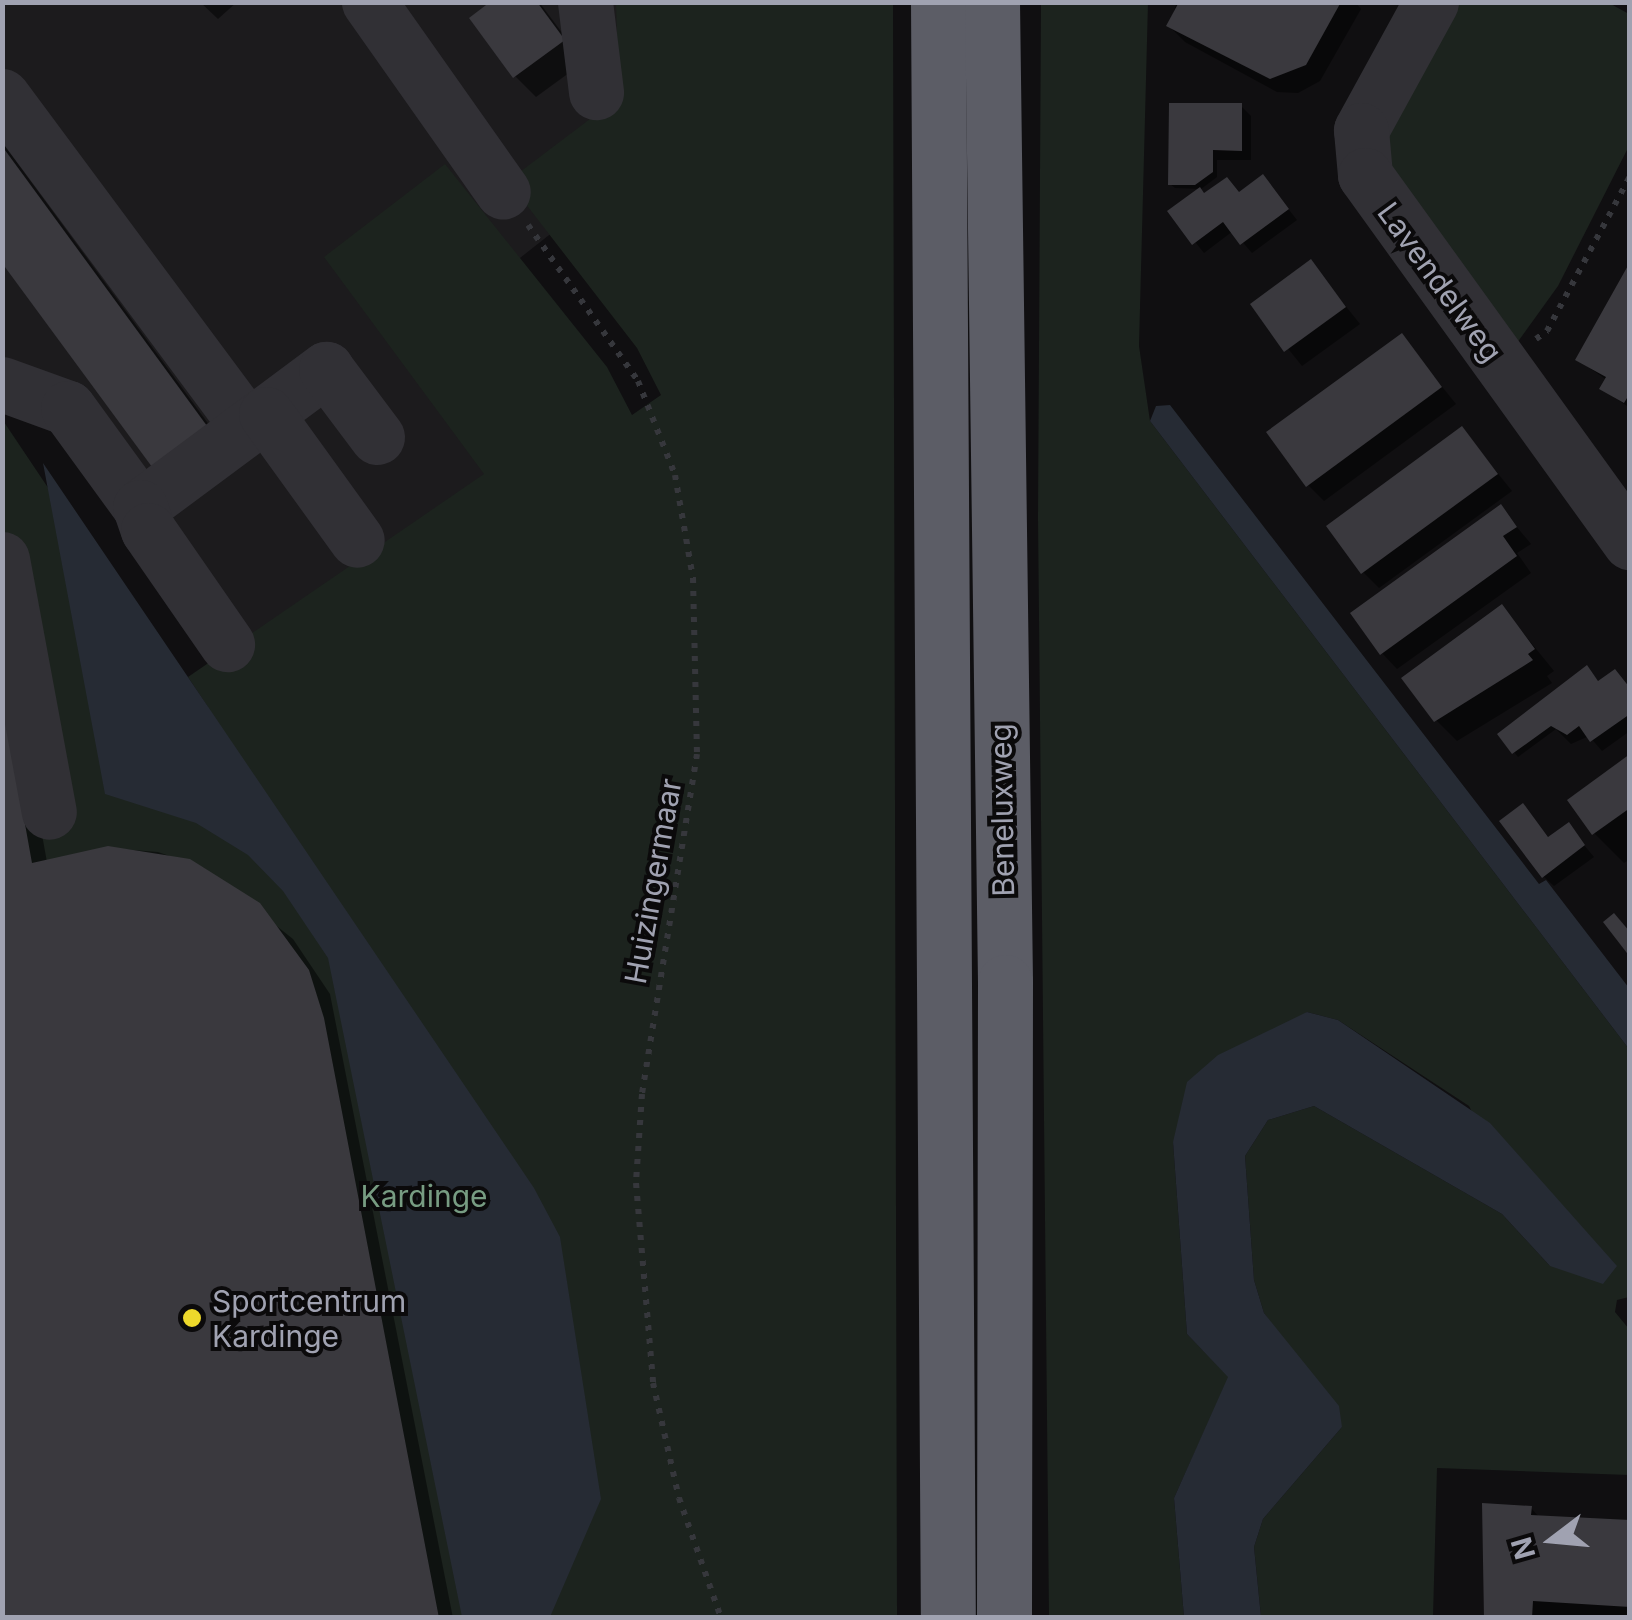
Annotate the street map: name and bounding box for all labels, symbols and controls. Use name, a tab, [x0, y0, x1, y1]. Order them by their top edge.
street label: Lavendelweg	[1370, 195, 1510, 369]
street label: Beneluxweg	[982, 723, 1022, 897]
street label: Huizingermaar	[617, 776, 689, 986]
park label: Kardinge	[360, 1178, 488, 1214]
place label: Sportcentrum Kardinge	[212, 1283, 406, 1354]
marker: Sportcentrum Kardinge	[181, 1307, 203, 1329]
north arrow	[1502, 1490, 1602, 1590]
text: N	[1504, 1533, 1542, 1563]

